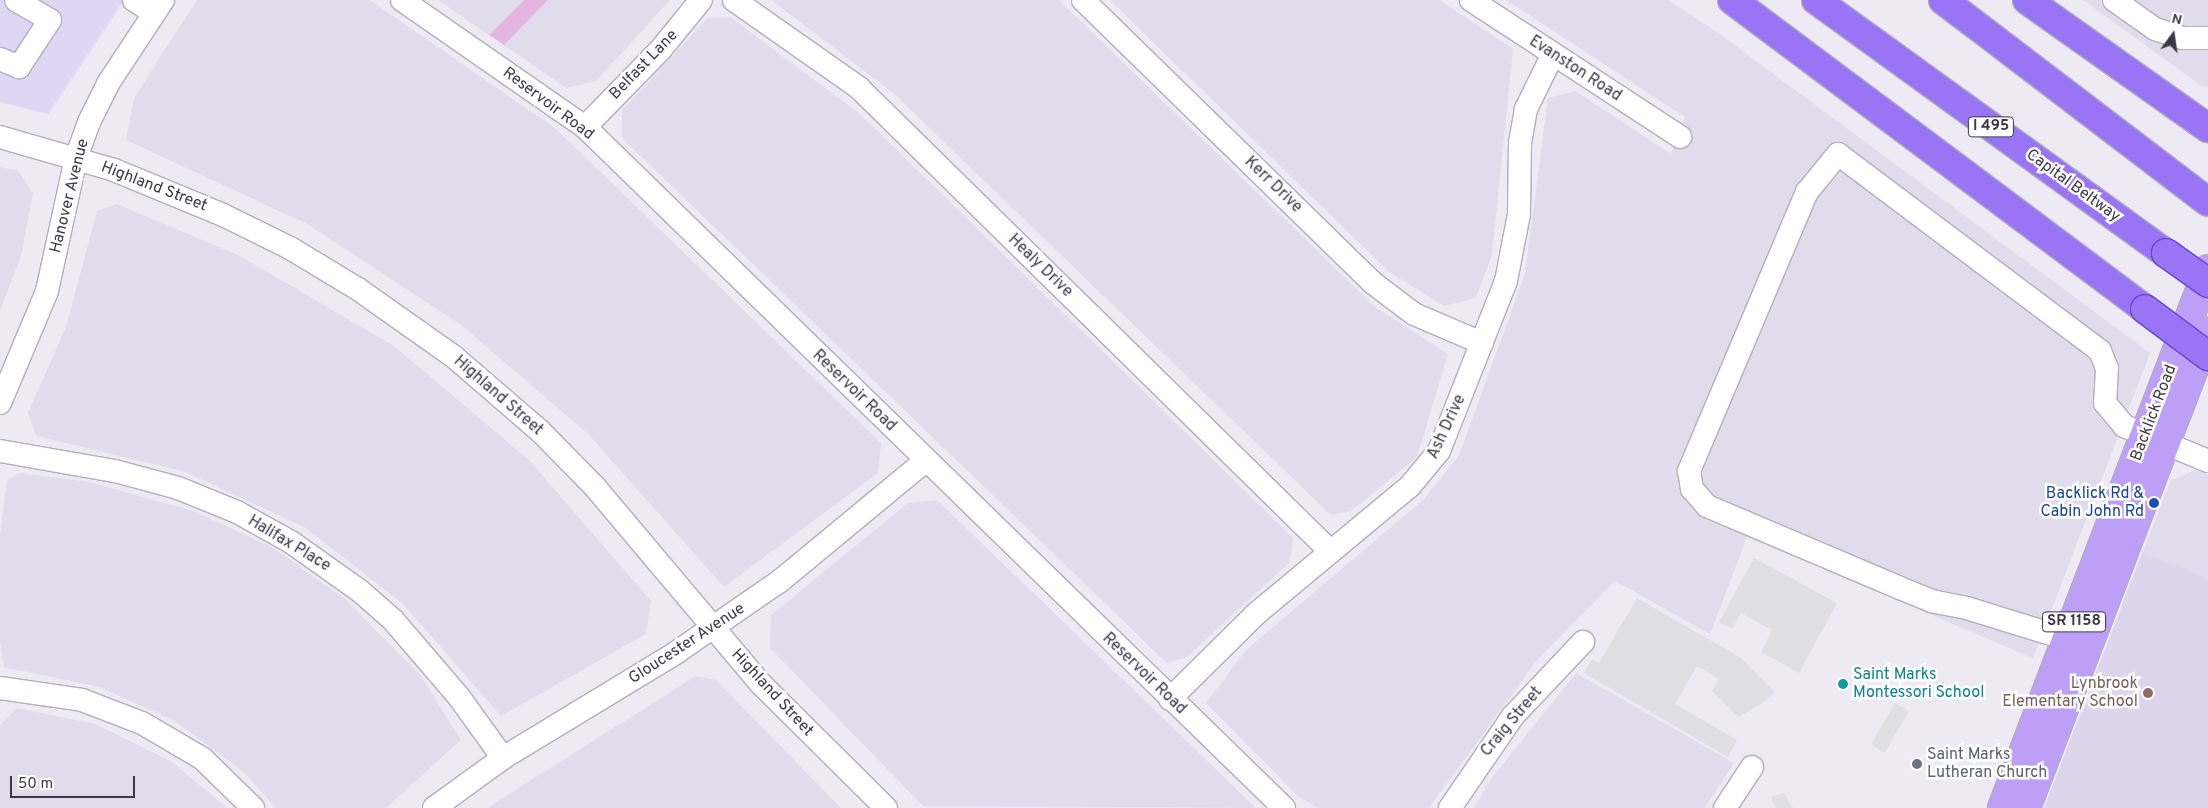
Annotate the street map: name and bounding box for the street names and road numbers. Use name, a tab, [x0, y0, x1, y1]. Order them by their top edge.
street label: Belfast Lane	[606, 26, 682, 104]
street label: Evanston Road	[1525, 32, 1625, 106]
street label: Reservoir Road	[499, 63, 597, 145]
road number: I 495	[1967, 114, 2015, 140]
street label: Hanover Avenue	[46, 137, 94, 255]
street label: Capital Beltway	[2022, 145, 2124, 227]
street label: Kerr Drive	[1240, 153, 1306, 217]
street label: Highland Street	[98, 158, 210, 216]
street label: Healy Drive	[1004, 230, 1076, 302]
street label: Reservoir Road	[808, 346, 900, 436]
street label: Highland Street	[449, 352, 547, 440]
street label: Backlick Road	[2127, 362, 2181, 464]
street label: Ash Drive	[1424, 392, 1470, 462]
street label: Halifax Place	[244, 512, 334, 576]
street label: Gloucester Avenue	[625, 599, 749, 689]
road number: SR 1158	[2042, 610, 2106, 634]
street label: Reservoir Road	[1098, 629, 1190, 719]
street label: Highland Street	[727, 645, 817, 741]
street label: Craig Street	[1477, 683, 1547, 761]

